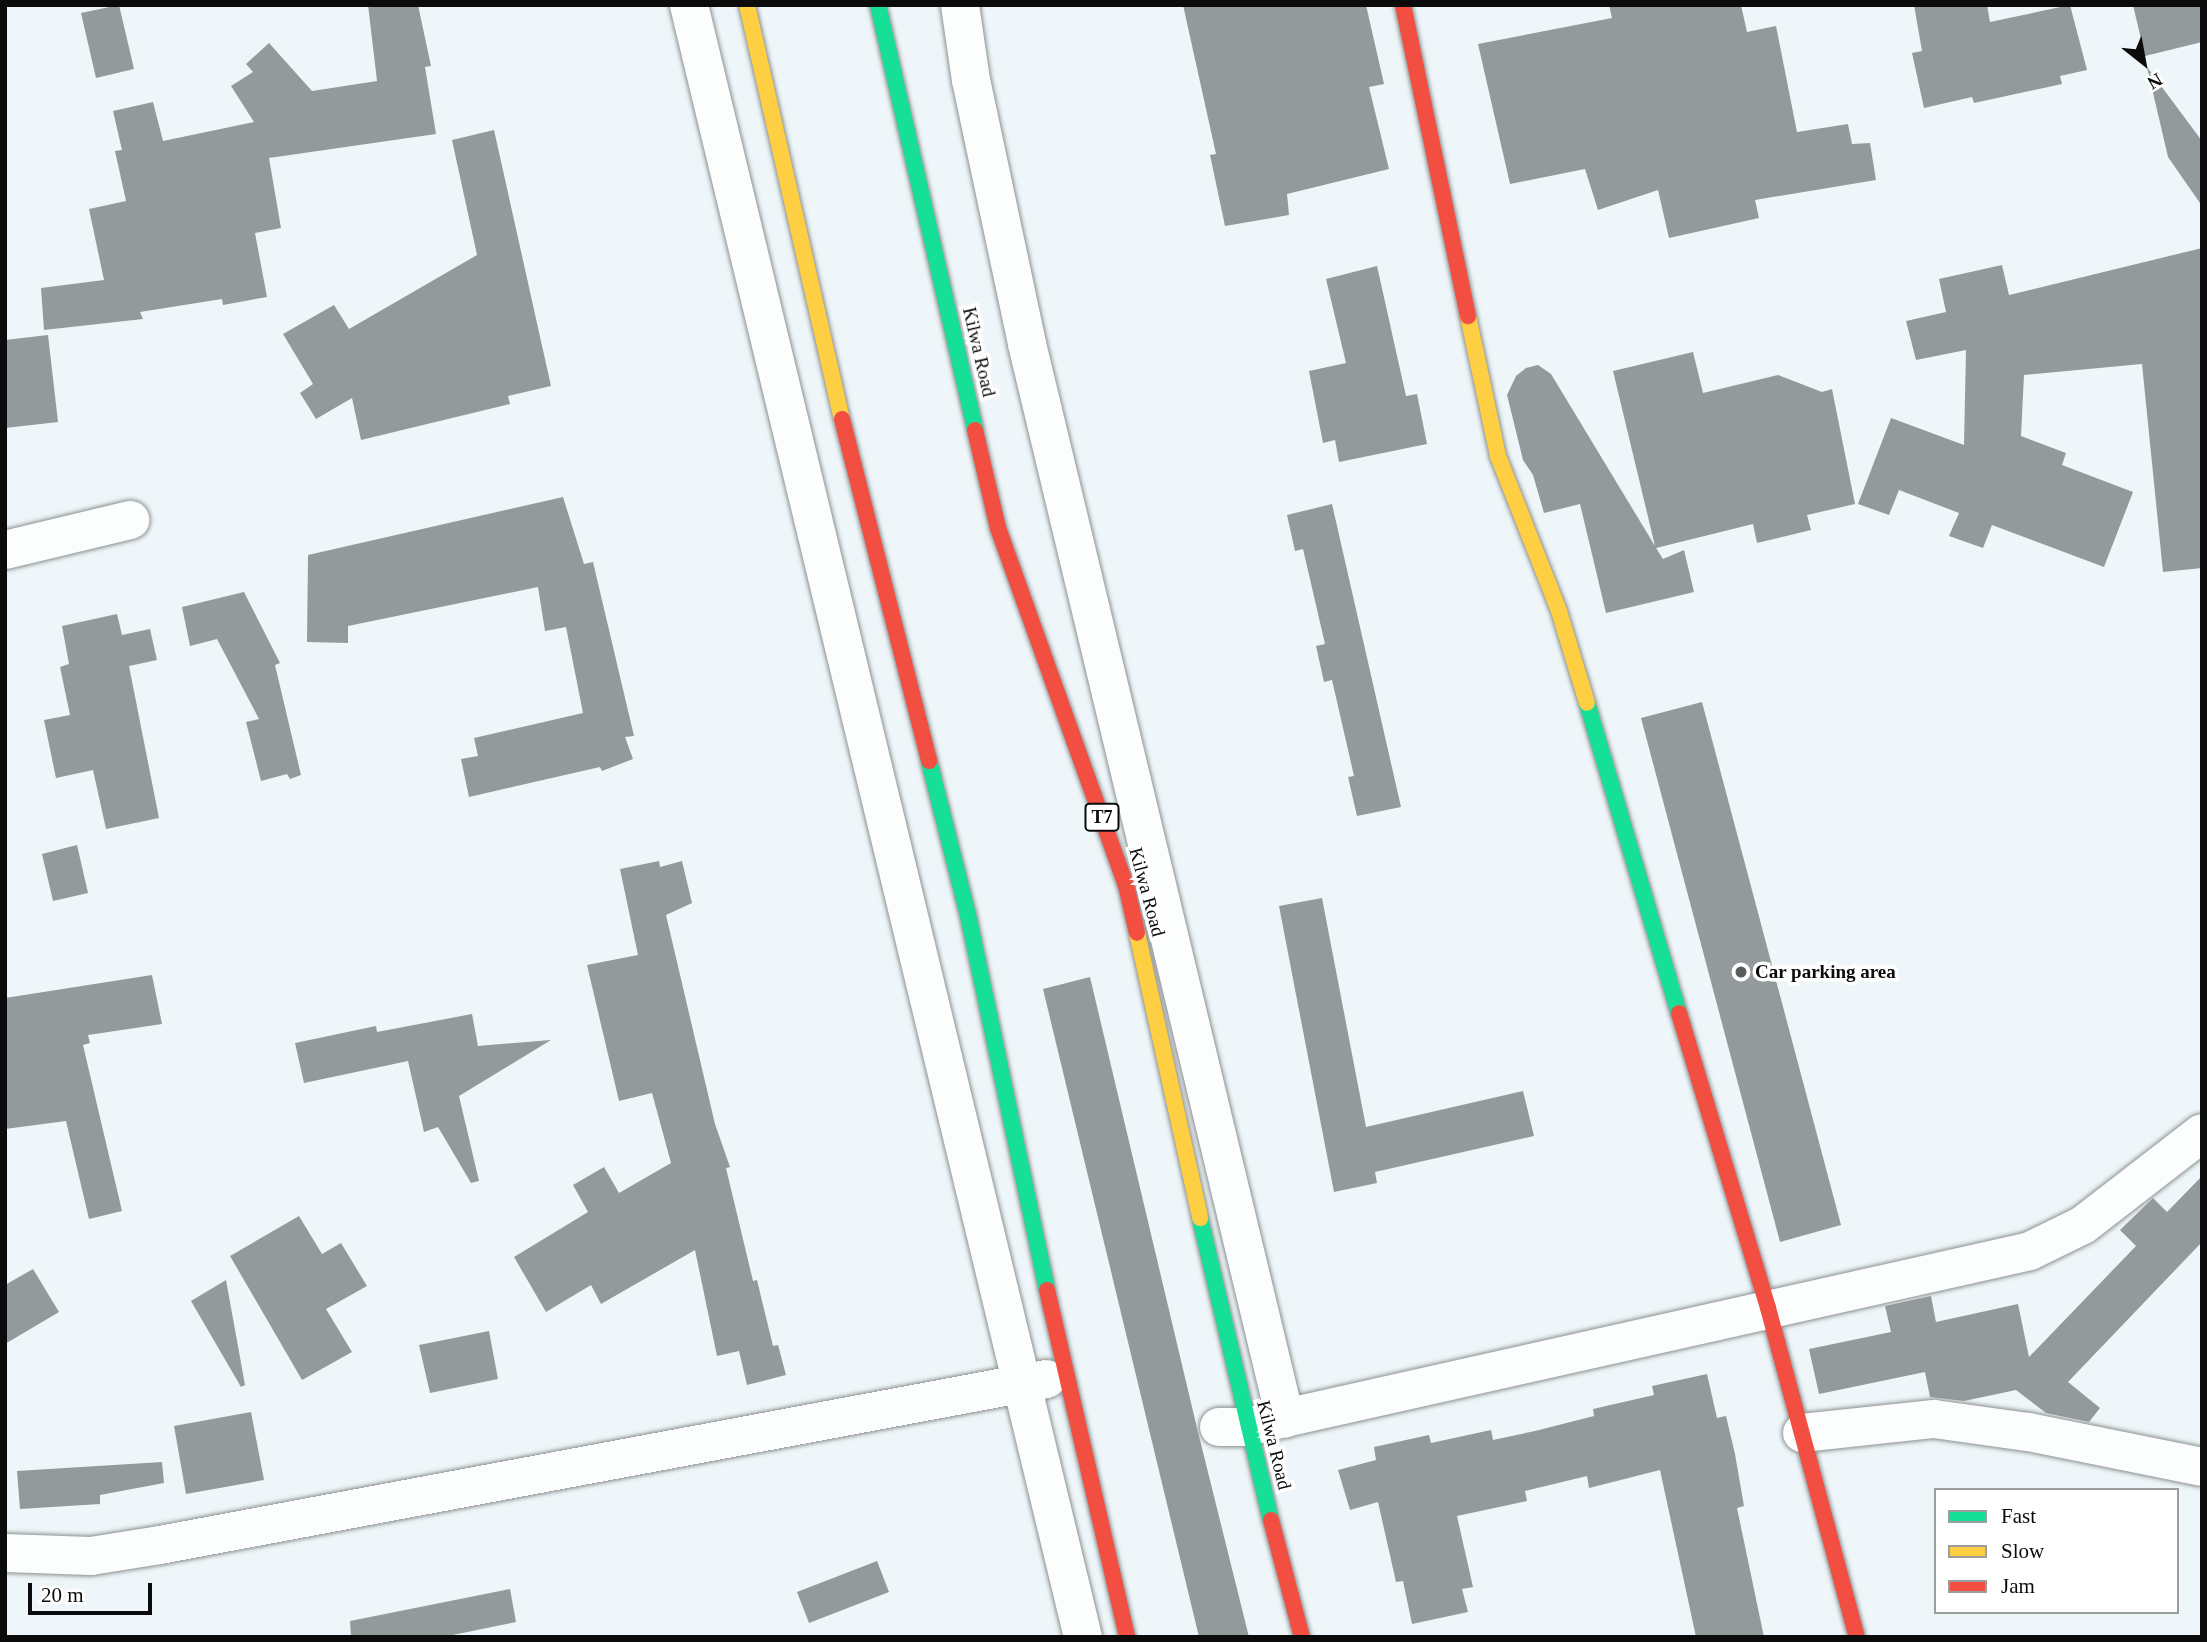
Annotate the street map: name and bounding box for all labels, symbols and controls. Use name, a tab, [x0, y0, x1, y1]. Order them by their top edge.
north arrow	[2109, 28, 2179, 98]
text: N	[2144, 69, 2166, 94]
street label: Kilwa Road	[958, 305, 1000, 399]
road number: T7	[1083, 802, 1121, 832]
street label: Kilwa Road	[1124, 845, 1170, 939]
place label: Car parking area	[1755, 961, 1896, 983]
marker: Car parking area	[1733, 964, 1749, 980]
street label: Kilwa Road	[1252, 1398, 1296, 1492]
legend	[1934, 1488, 2179, 1614]
text: Fast	[2001, 1504, 2036, 1528]
text: Slow	[2001, 1539, 2044, 1563]
scale bar	[32, 1568, 156, 1612]
text: Jam	[2001, 1574, 2035, 1598]
text: 20 m	[41, 1583, 84, 1607]

